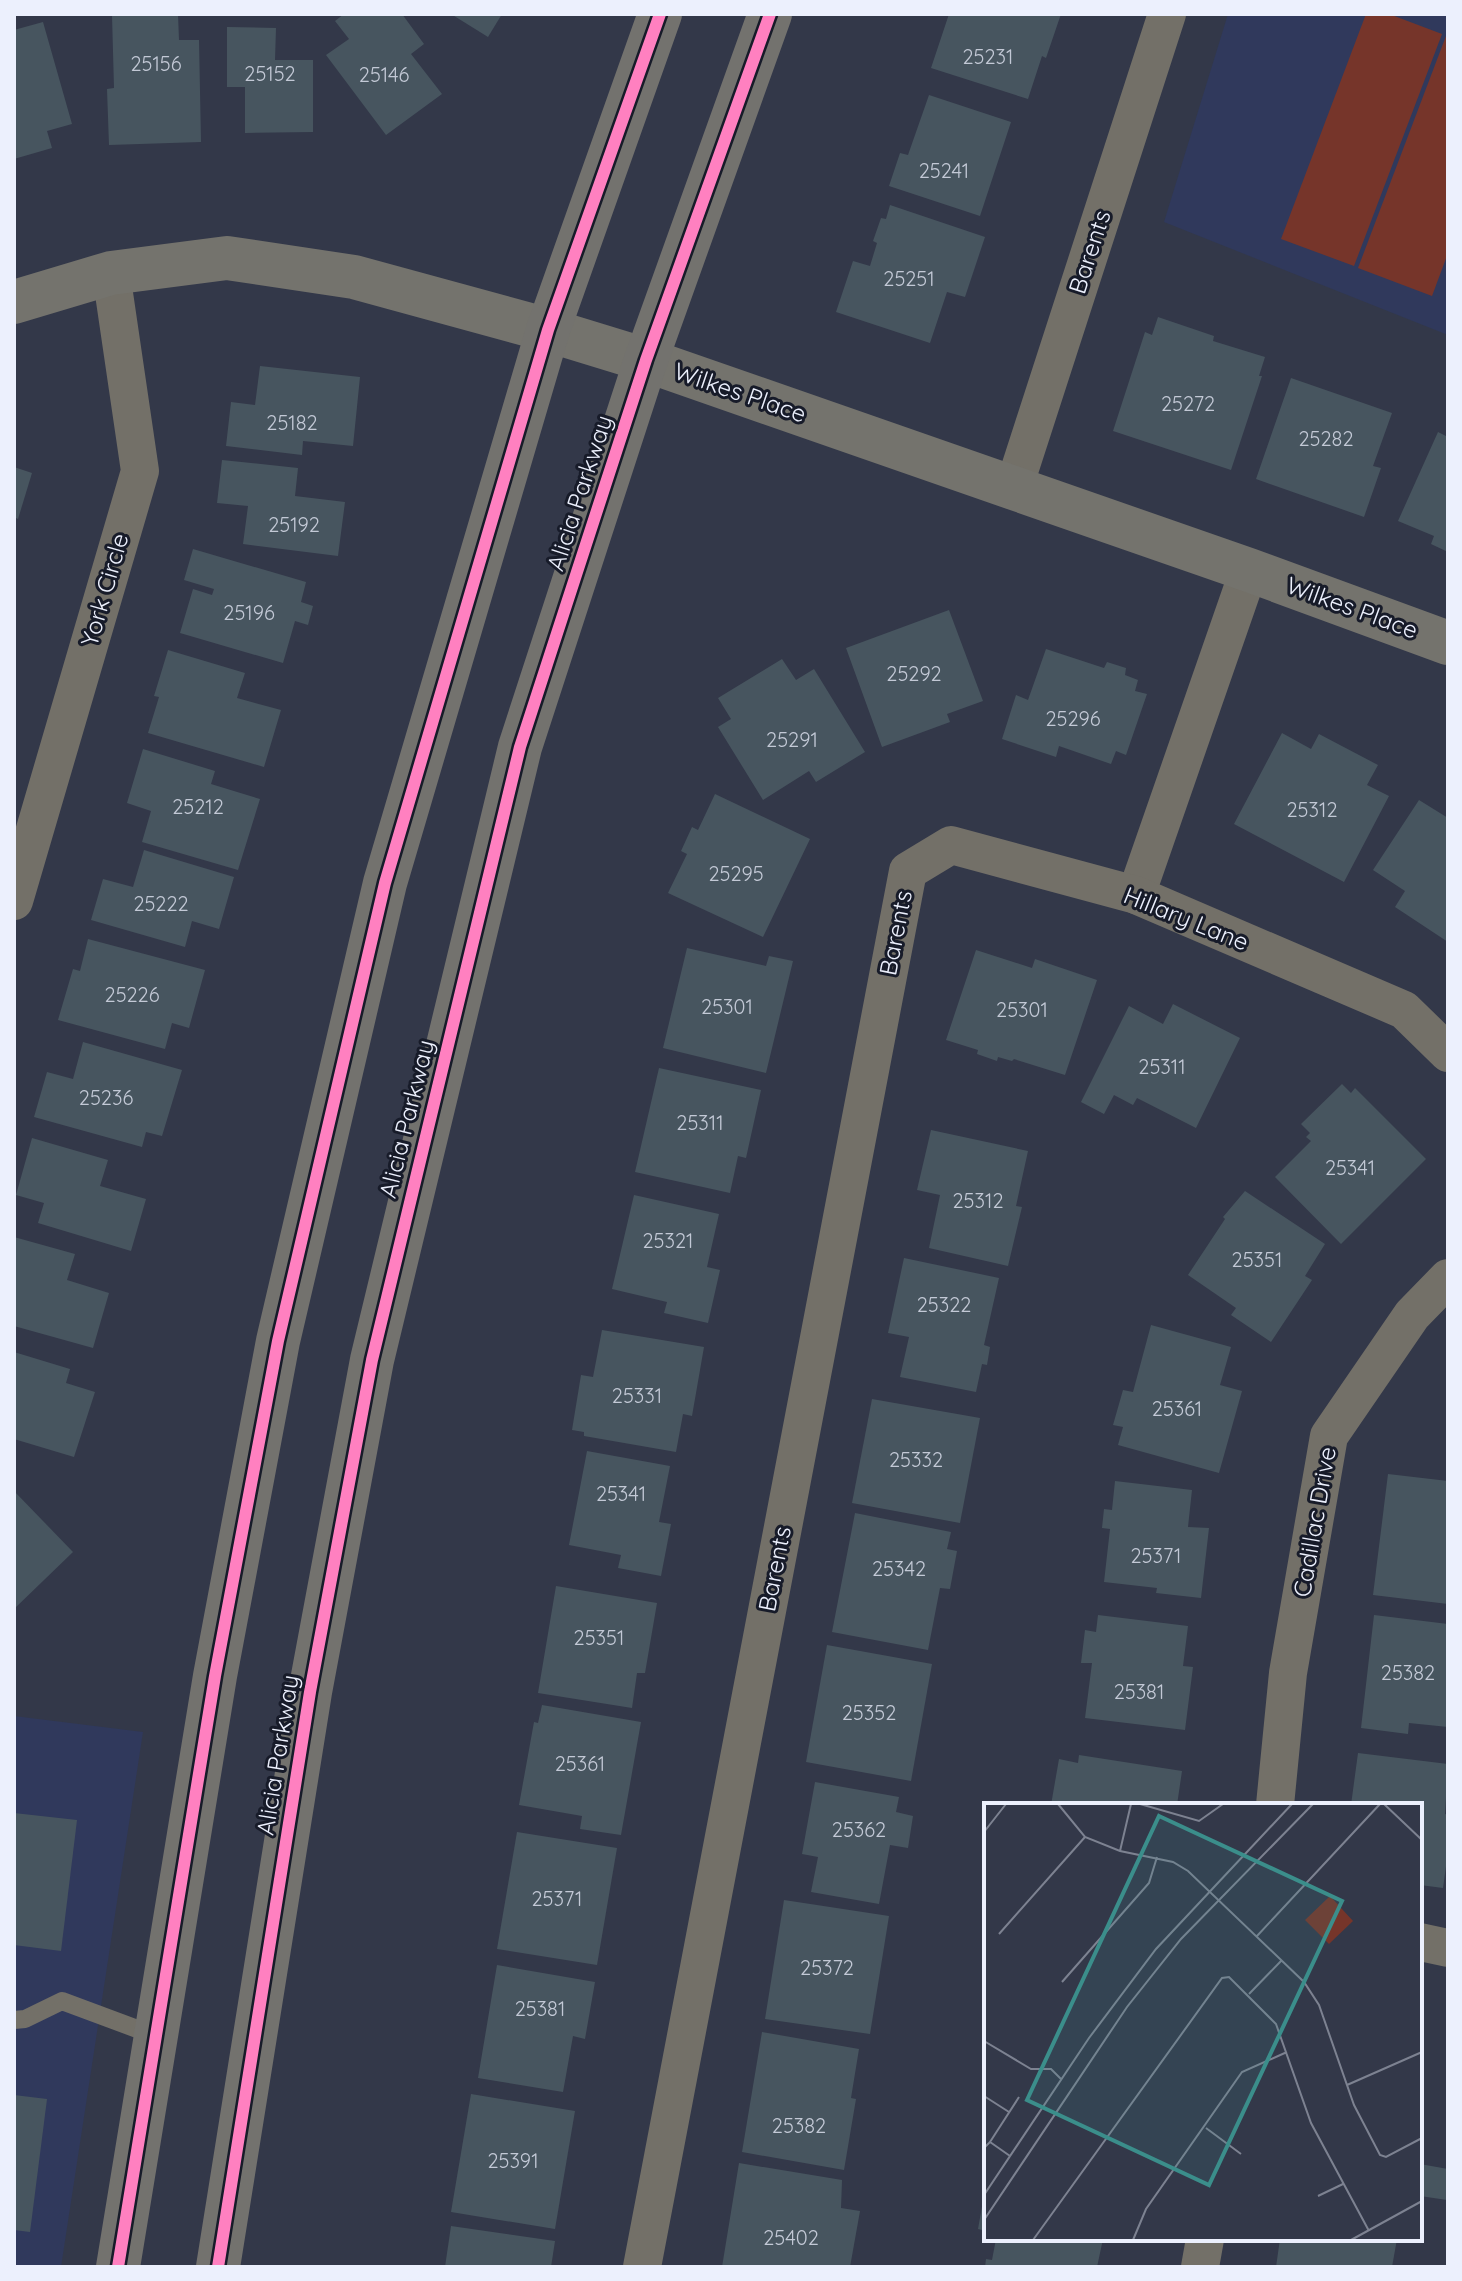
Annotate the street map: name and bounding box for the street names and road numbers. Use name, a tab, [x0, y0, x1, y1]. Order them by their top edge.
street label: Barents	[1061, 206, 1117, 297]
street label: Wilkes Place	[670, 355, 810, 429]
street label: Alicia Parkway	[540, 411, 618, 574]
street label: York Circle	[74, 530, 134, 650]
street label: Wilkes Place	[1282, 569, 1422, 645]
street label: Hillary Lane	[1119, 879, 1253, 957]
street label: Barents	[872, 888, 918, 978]
street label: Alicia Parkway	[372, 1037, 440, 1201]
street label: Cadillac Drive	[1286, 1444, 1342, 1599]
street label: Barents	[751, 1524, 797, 1614]
street label: Alicia Parkway	[250, 1673, 304, 1837]

